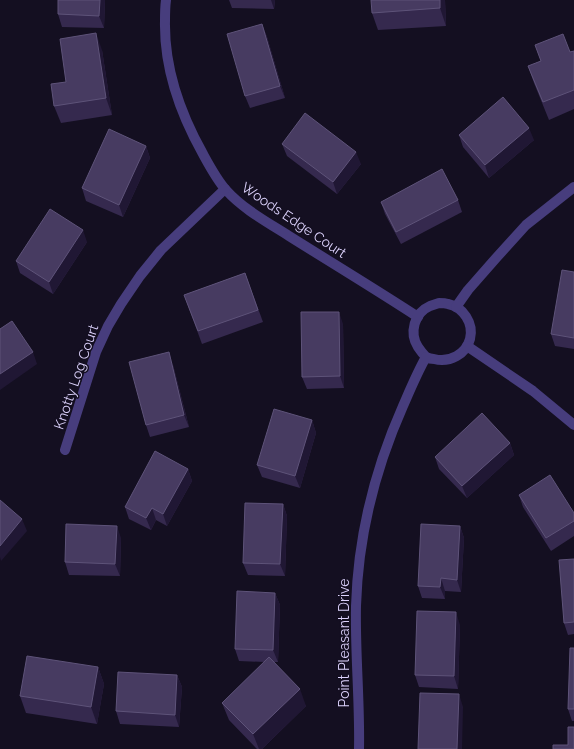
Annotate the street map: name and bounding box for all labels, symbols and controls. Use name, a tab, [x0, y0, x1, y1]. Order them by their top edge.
street label: Woods Edge Court	[239, 179, 350, 261]
street label: Knotty Log Court	[51, 322, 102, 432]
street label: Point Pleasant Drive	[336, 579, 352, 707]

